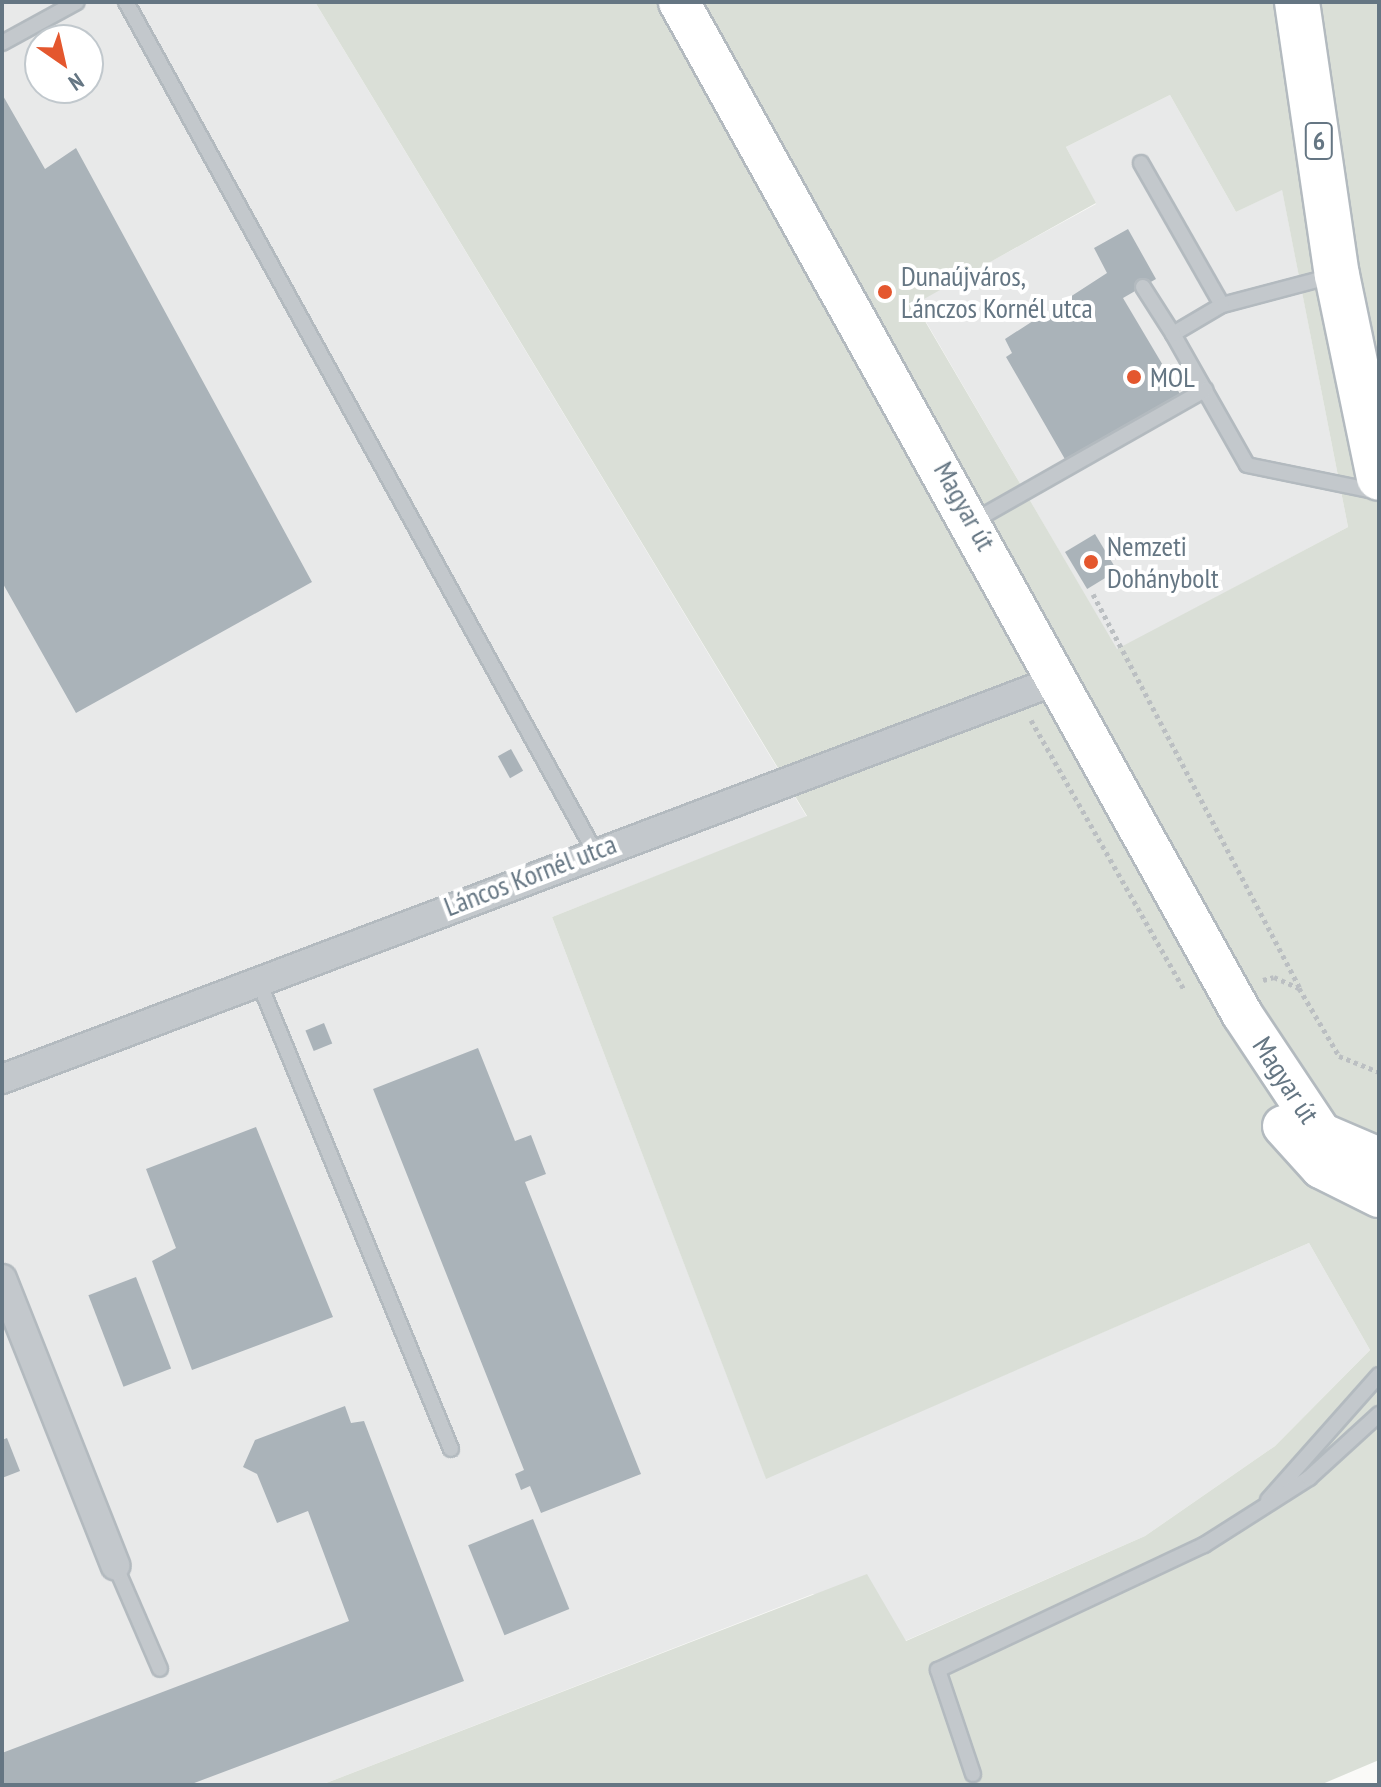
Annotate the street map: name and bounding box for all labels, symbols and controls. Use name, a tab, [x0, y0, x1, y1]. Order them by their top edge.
north arrow	[24, 24, 104, 104]
text: N	[64, 67, 89, 97]
road number: 6	[1303, 119, 1335, 163]
place label: Dunaújváros, Lánczos Kornél utca	[901, 259, 1093, 325]
marker: Dunaújváros, Lánczos Kornél utca	[876, 283, 894, 301]
place label: MOL	[1150, 360, 1195, 394]
marker: MOL	[1125, 368, 1143, 386]
street label: Magyar út	[927, 456, 1003, 556]
place label: Nemzeti Dohánybolt	[1107, 529, 1219, 595]
marker: Nemzeti Dohánybolt	[1082, 553, 1100, 571]
street label: Láncos Kornél utca	[439, 827, 621, 923]
street label: Magyar út	[1246, 1030, 1326, 1130]

